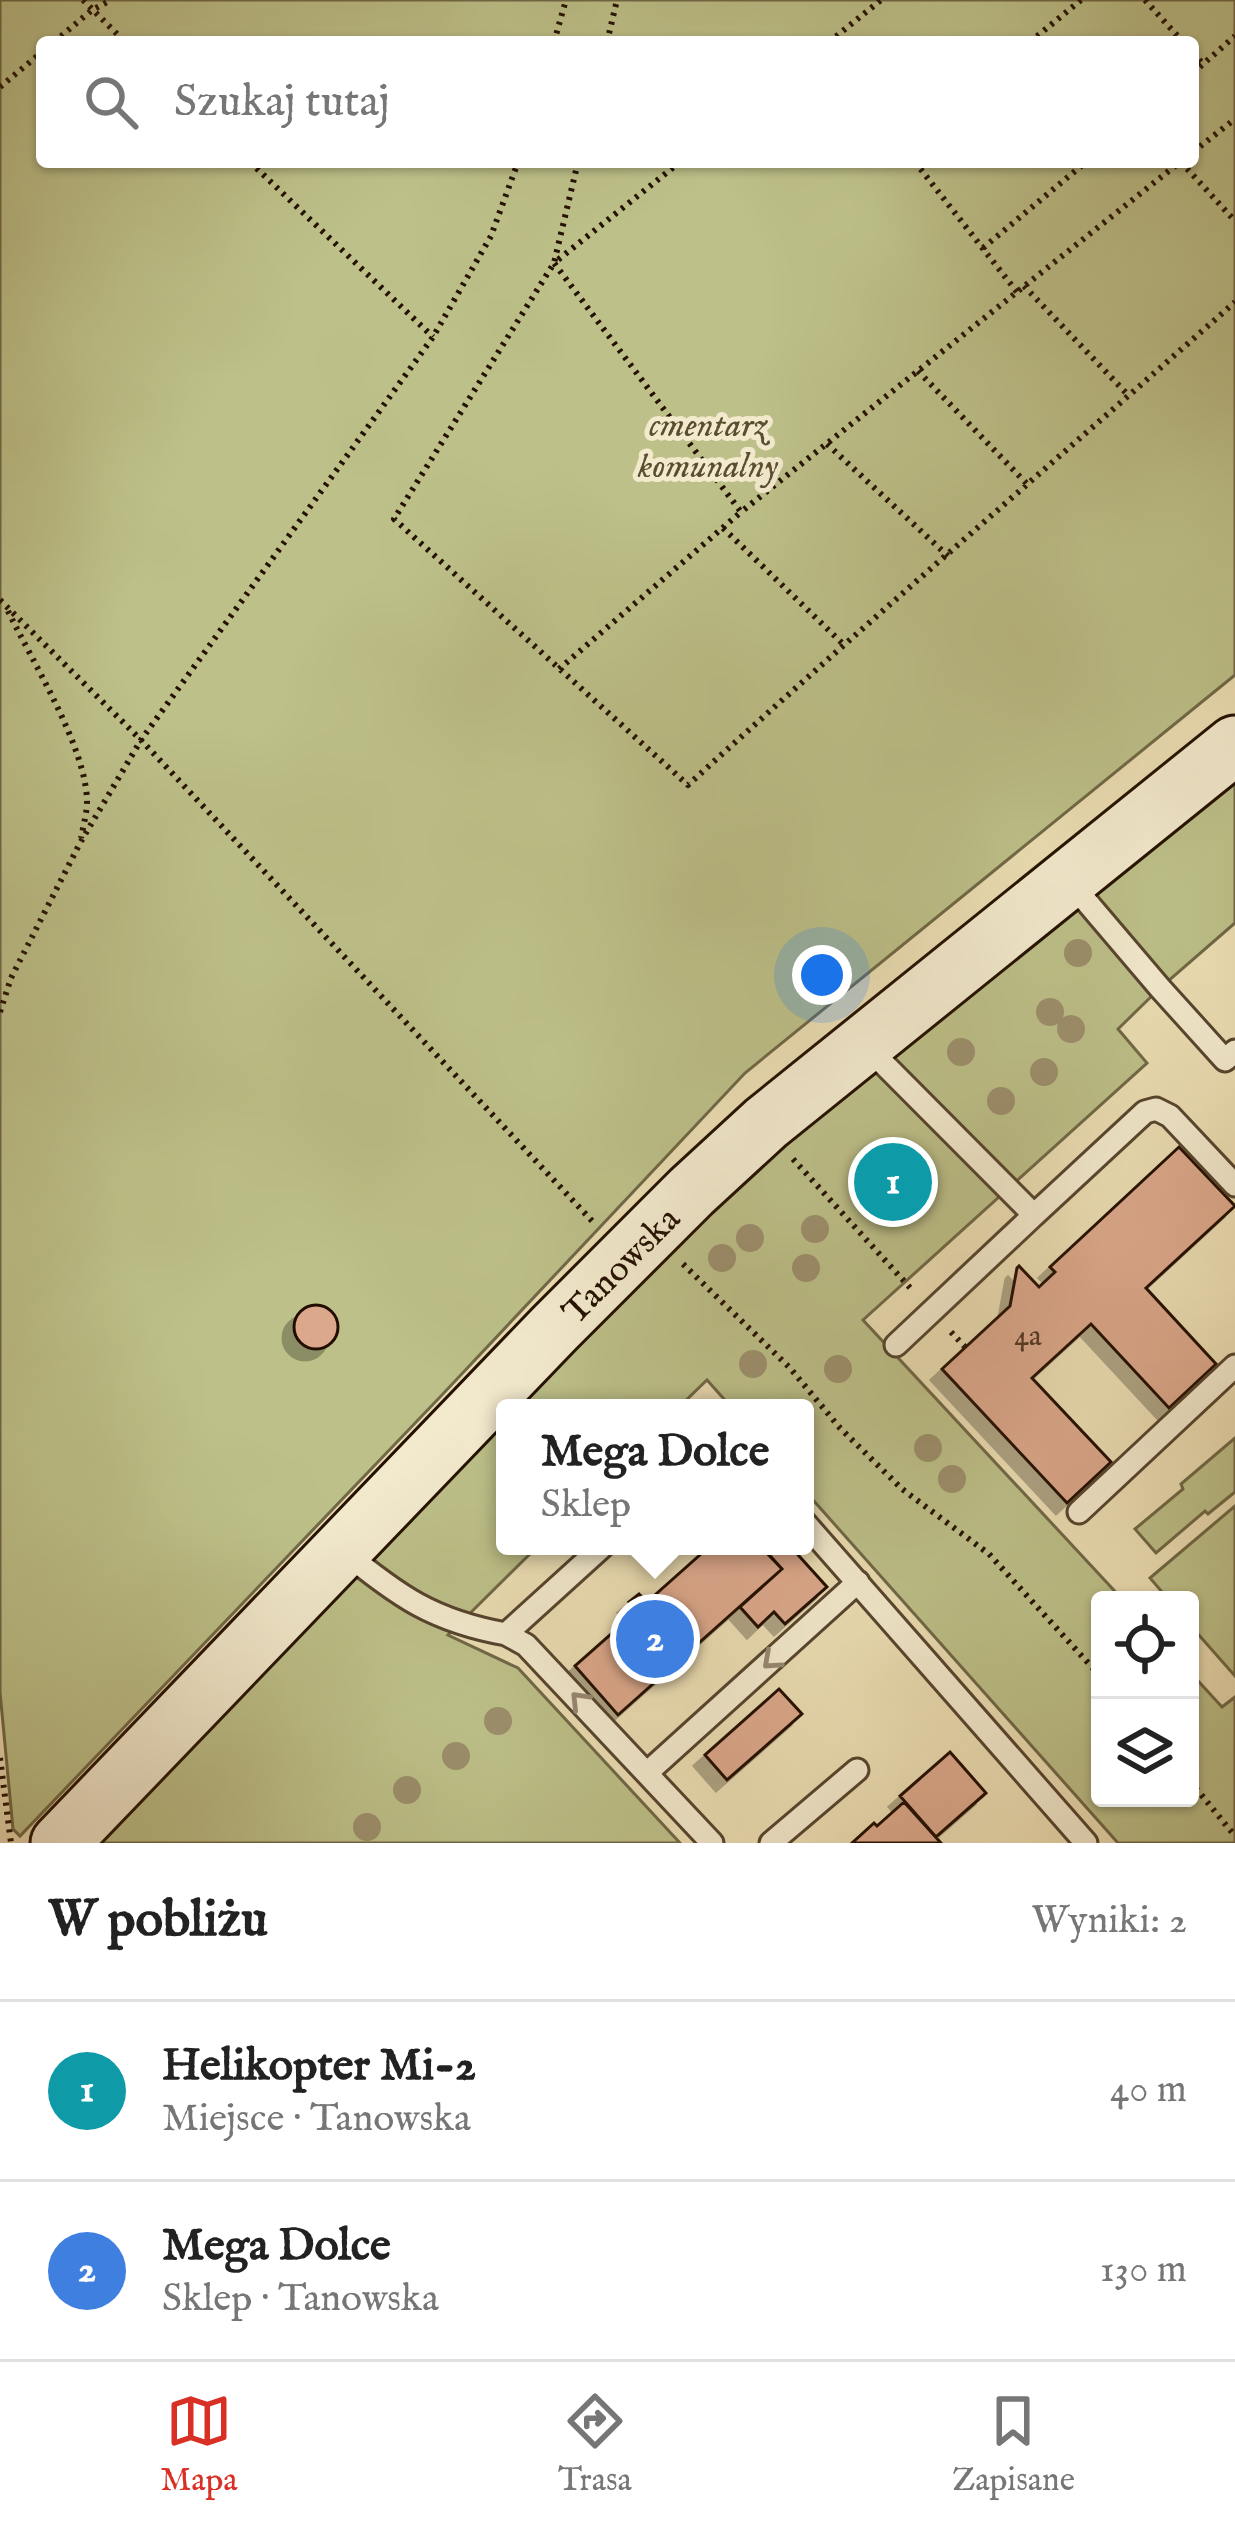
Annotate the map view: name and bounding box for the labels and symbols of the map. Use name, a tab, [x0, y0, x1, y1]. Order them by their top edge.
park label: cmentarz komunalny	[637, 403, 779, 490]
your location	[792, 945, 852, 1005]
pin: 1	[854, 1137, 932, 1227]
street label: Tanowska	[553, 1197, 691, 1335]
house number: 4a	[1014, 1318, 1042, 1356]
pin: 2	[616, 1594, 694, 1684]
one-way arrow	[764, 1647, 785, 1668]
one-way arrow	[572, 1692, 594, 1714]

